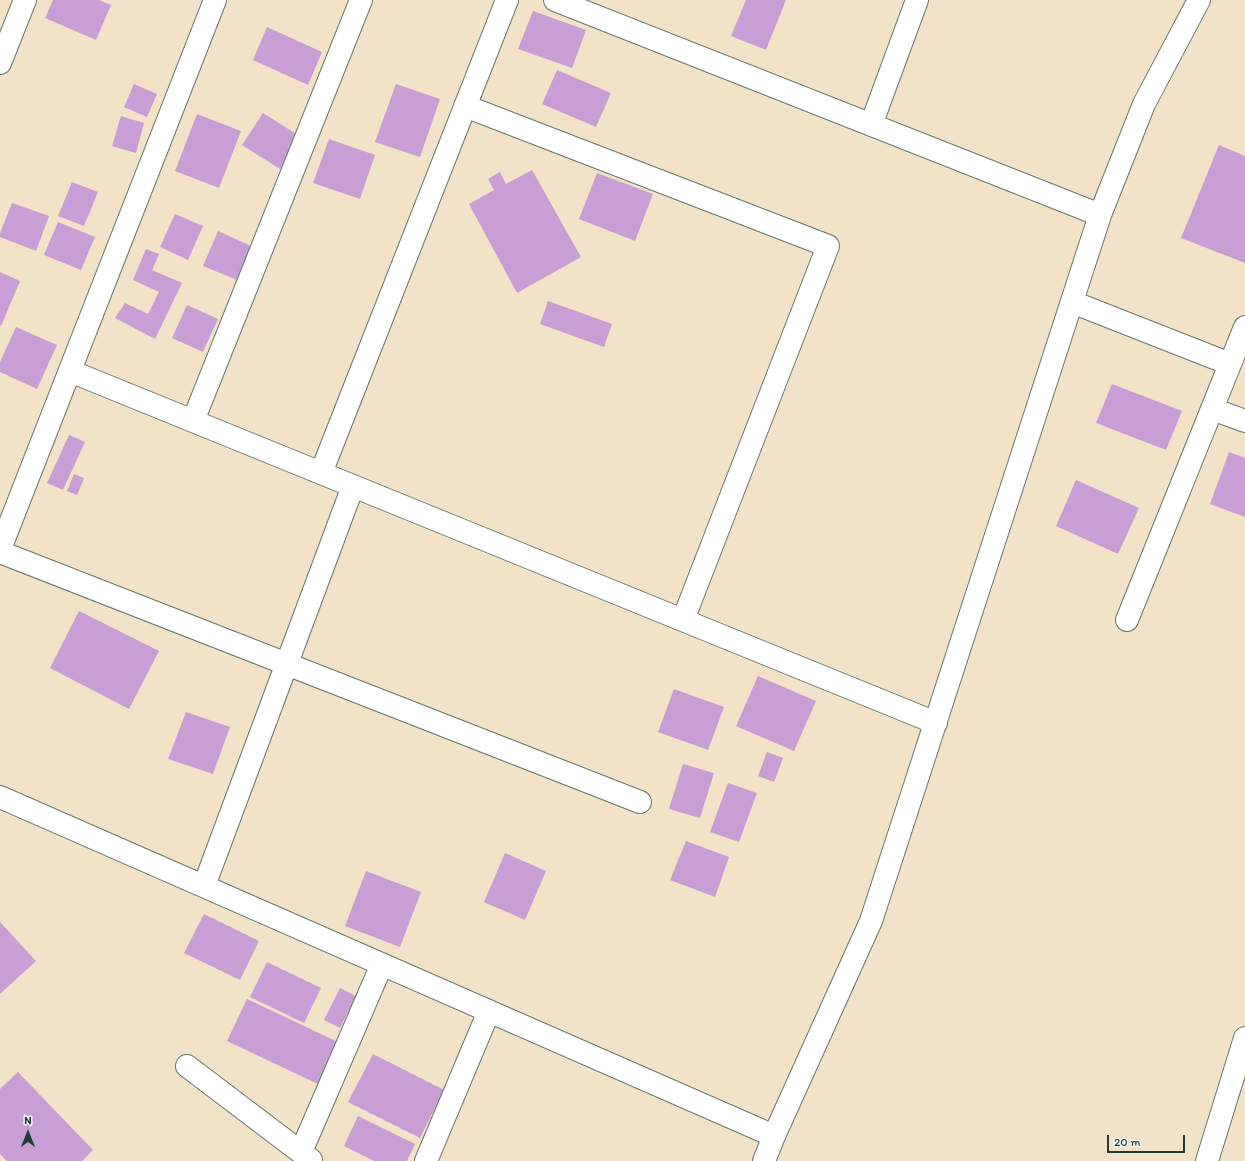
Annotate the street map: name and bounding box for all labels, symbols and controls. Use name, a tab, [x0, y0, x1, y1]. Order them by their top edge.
north arrow	[8, 1113, 48, 1153]
text: N	[24, 1114, 32, 1127]
scale bar	[1109, 1127, 1187, 1153]
text: 20 m	[1114, 1135, 1141, 1149]

